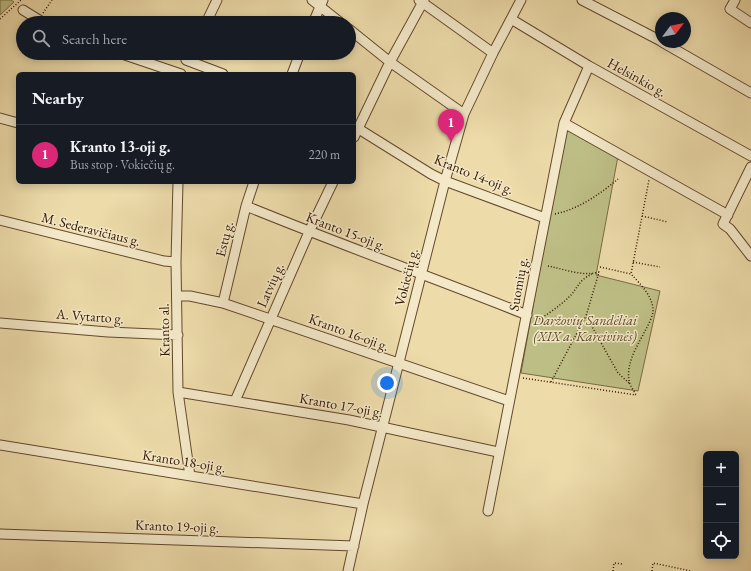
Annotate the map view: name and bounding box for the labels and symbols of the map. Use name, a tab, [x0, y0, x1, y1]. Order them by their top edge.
north arrow	[655, 12, 691, 48]
street label: Helsinkio g.	[604, 53, 670, 101]
pin: 1	[438, 109, 464, 142]
street label: Kranto 14-oji g.	[432, 150, 516, 198]
street label: M. Sederavičiaus g.	[40, 208, 142, 250]
street label: Kranto 15-oji g.	[303, 208, 389, 254]
street label: Estų g.	[211, 219, 237, 259]
street label: Vokiečių g.	[390, 246, 422, 308]
street label: Suomių g.	[504, 256, 532, 312]
street label: Latvių g.	[252, 260, 288, 310]
street label: Kranto al.	[155, 303, 173, 357]
street label: A. Vytarto g.	[54, 305, 125, 327]
street label: Kranto 16-oji g.	[306, 309, 392, 355]
park label: Daržovių Sandėliai (XIX a. Kareivinės)	[532, 311, 638, 345]
your location	[377, 373, 397, 393]
street label: Kranto 17-oji g.	[298, 389, 384, 421]
street label: Kranto 18-oji g.	[141, 446, 227, 476]
street label: Kranto 19-oji g.	[135, 516, 219, 536]

